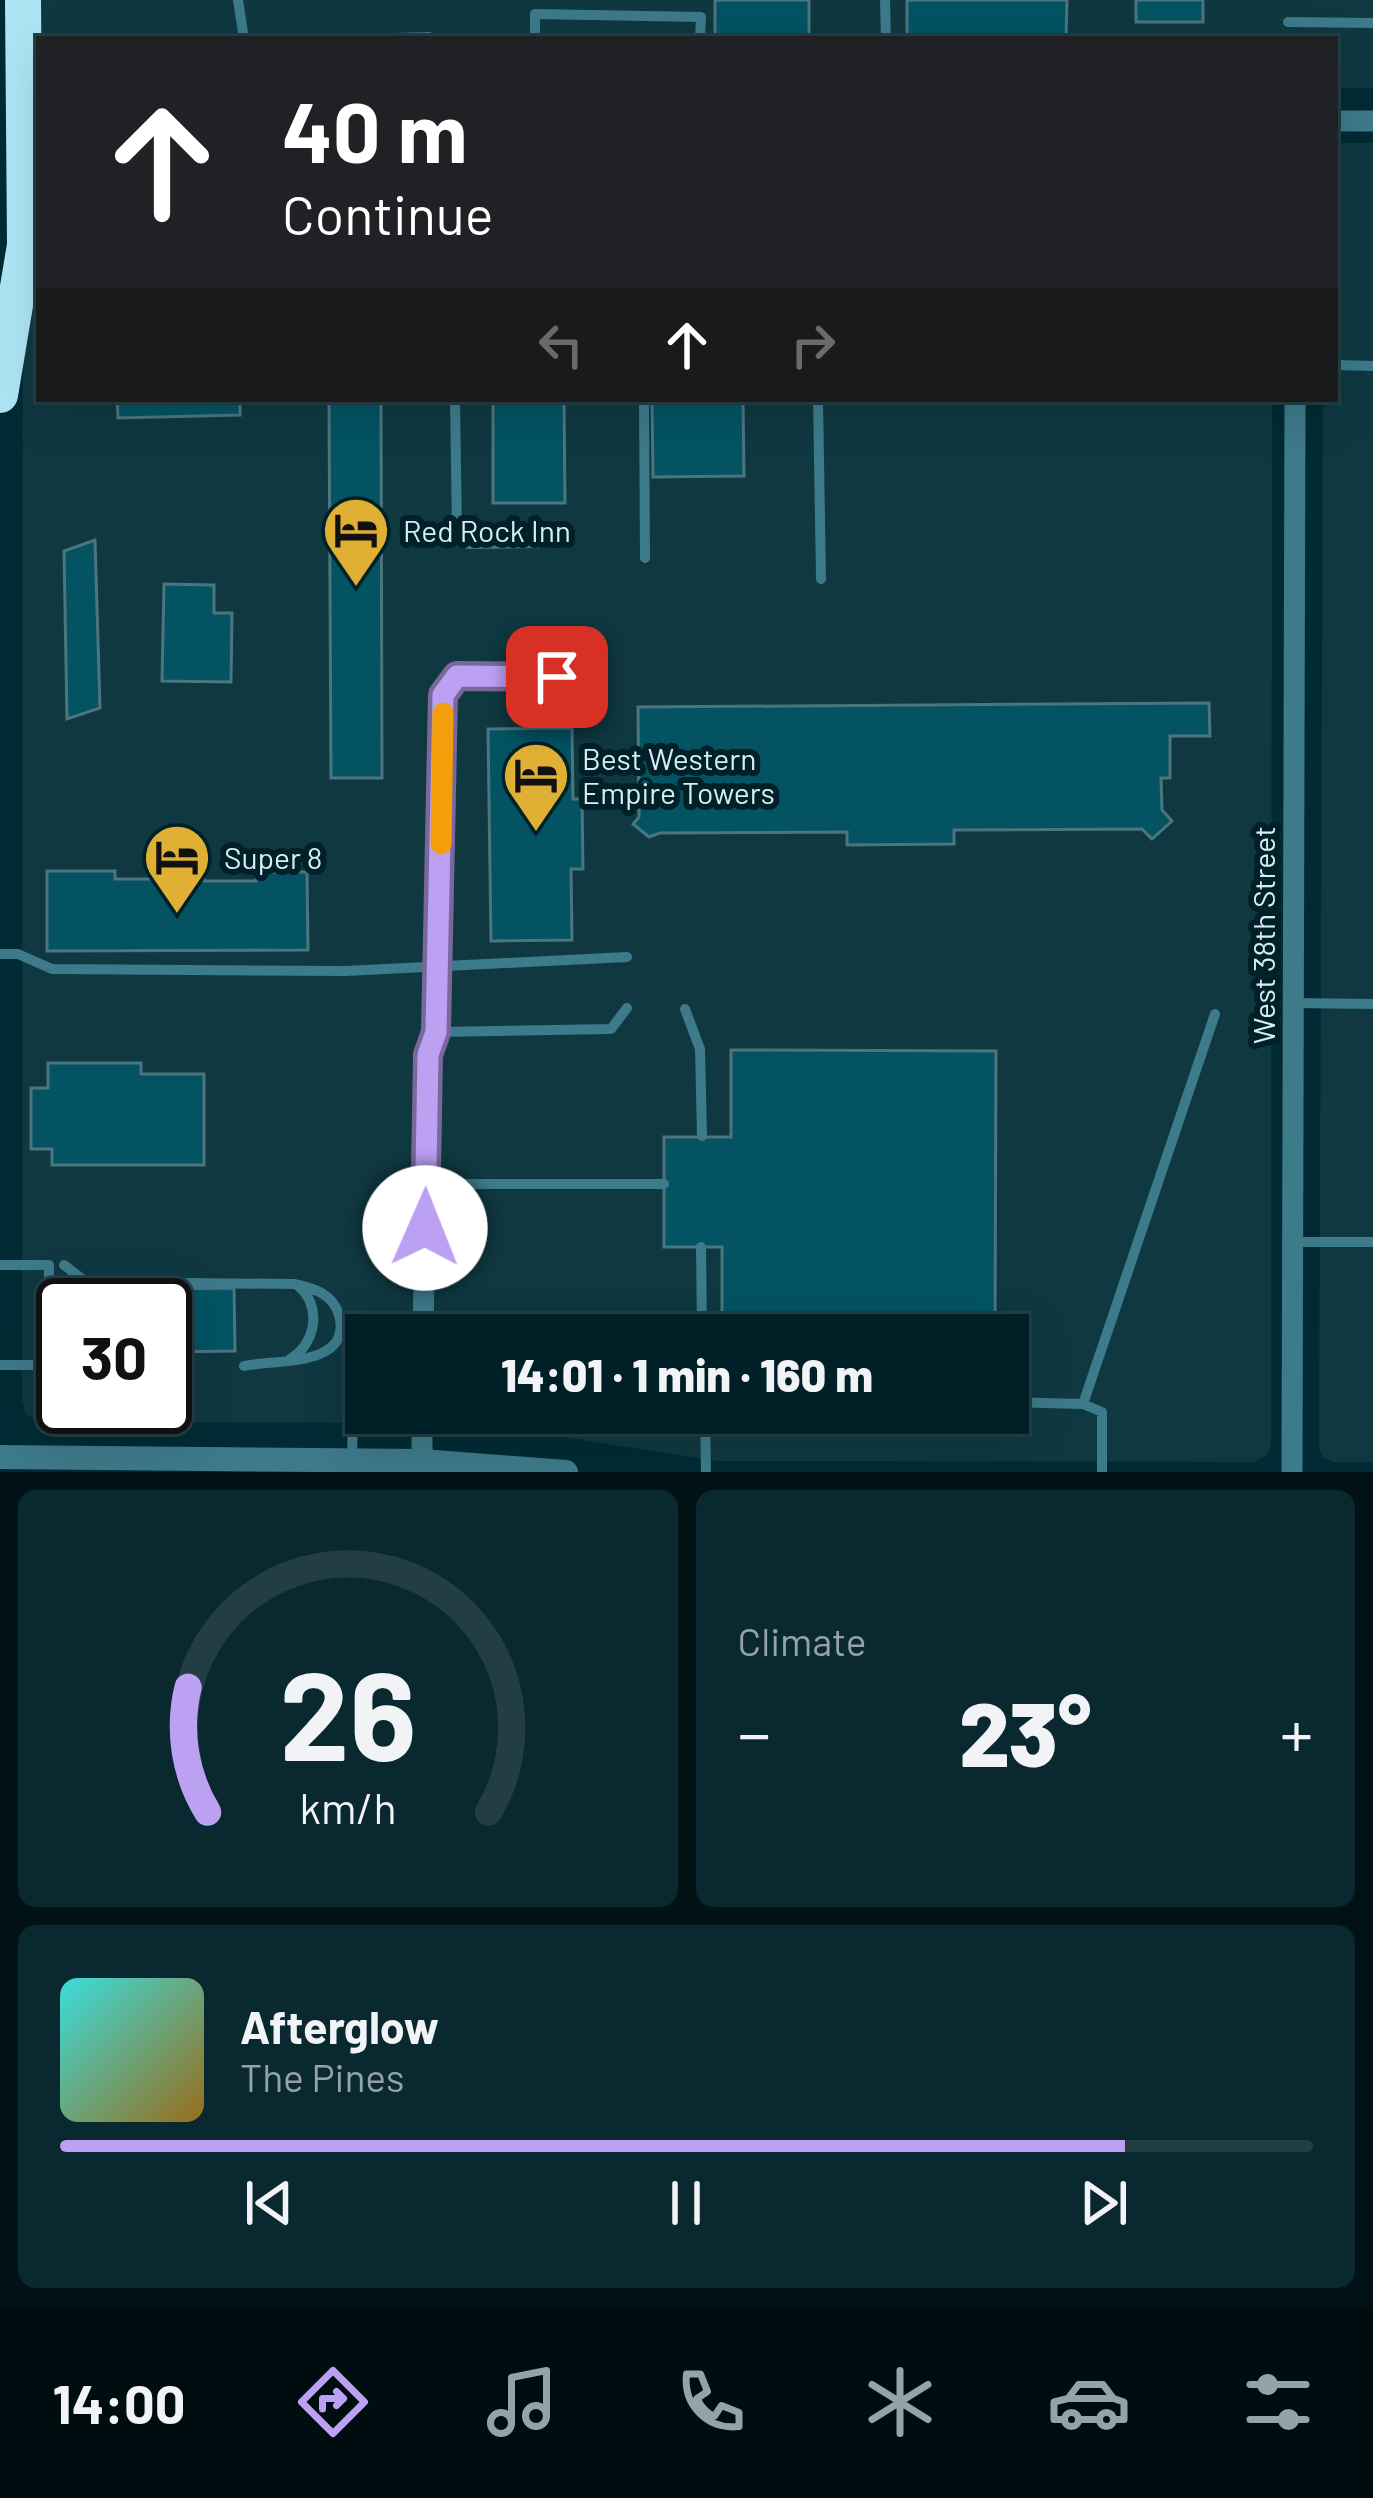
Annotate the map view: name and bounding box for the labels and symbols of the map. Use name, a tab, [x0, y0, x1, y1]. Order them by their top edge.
hotel icon: Red Rock Inn	[321, 495, 391, 589]
place label: Red Rock Inn	[403, 512, 571, 548]
pin	[506, 626, 608, 728]
hotel icon: Best Western Empire Towers	[501, 740, 571, 834]
place label: Best Western Empire Towers	[582, 740, 775, 810]
hotel icon: Super 8	[142, 822, 212, 916]
street label: West 38th Street	[1245, 826, 1281, 1044]
place label: Super 8	[224, 839, 323, 875]
position arrow	[362, 1165, 488, 1291]
speed limit sign: 30	[36, 1278, 192, 1434]

